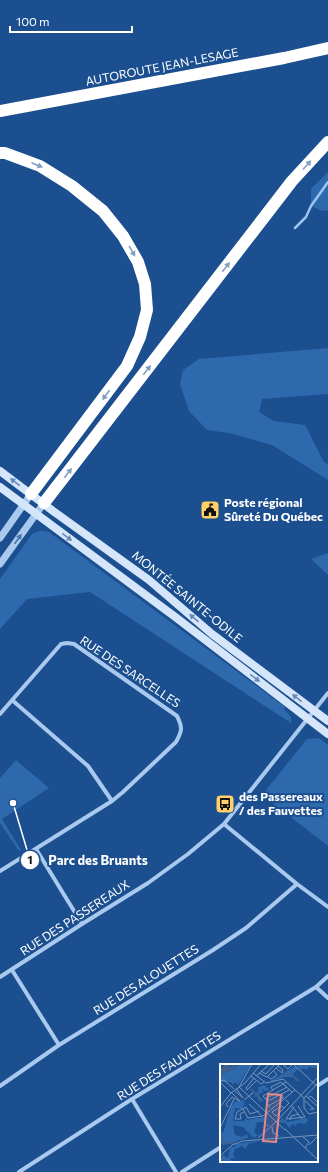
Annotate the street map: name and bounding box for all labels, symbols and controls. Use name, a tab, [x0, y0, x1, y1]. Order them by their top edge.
scale bar	[10, 8, 132, 34]
text: 100 m	[16, 14, 50, 28]
street label: AUTOROUTE JEAN-LESAGE	[84, 44, 240, 89]
one-way arrow	[302, 160, 312, 170]
one-way arrow	[31, 162, 42, 168]
one-way arrow	[128, 245, 135, 257]
one-way arrow	[222, 261, 231, 272]
one-way arrow	[143, 364, 151, 375]
one-way arrow	[102, 390, 110, 400]
one-way arrow	[63, 467, 72, 478]
one-way arrow	[10, 478, 21, 486]
place label: Poste régional Sûreté Du Québec	[224, 495, 323, 523]
public building icon: Poste régional Sûreté Du Québec	[199, 499, 221, 521]
one-way arrow	[62, 533, 73, 541]
one-way arrow	[14, 534, 22, 544]
street label: MONTÉE SAINTE-ODILE	[130, 547, 246, 645]
one-way arrow	[189, 614, 199, 623]
street label: RUE DES SARCELLES	[78, 632, 183, 710]
one-way arrow	[250, 674, 260, 682]
one-way arrow	[291, 694, 302, 702]
place label: des Passereaux / des Fauvettes	[239, 789, 323, 817]
bus stop icon: des Passereaux / des Fauvettes	[214, 793, 236, 815]
callout: Parc des Bruants	[20, 848, 156, 873]
text: 1	[27, 852, 33, 866]
text: Parc des Bruants	[48, 852, 148, 868]
street label: RUE DES PASSEREAUX	[17, 877, 132, 958]
street label: RUE DES ALOUETTES	[90, 941, 201, 1017]
street label: RUE DES FAUVETTES	[114, 1028, 223, 1103]
inset map	[220, 1064, 318, 1162]

